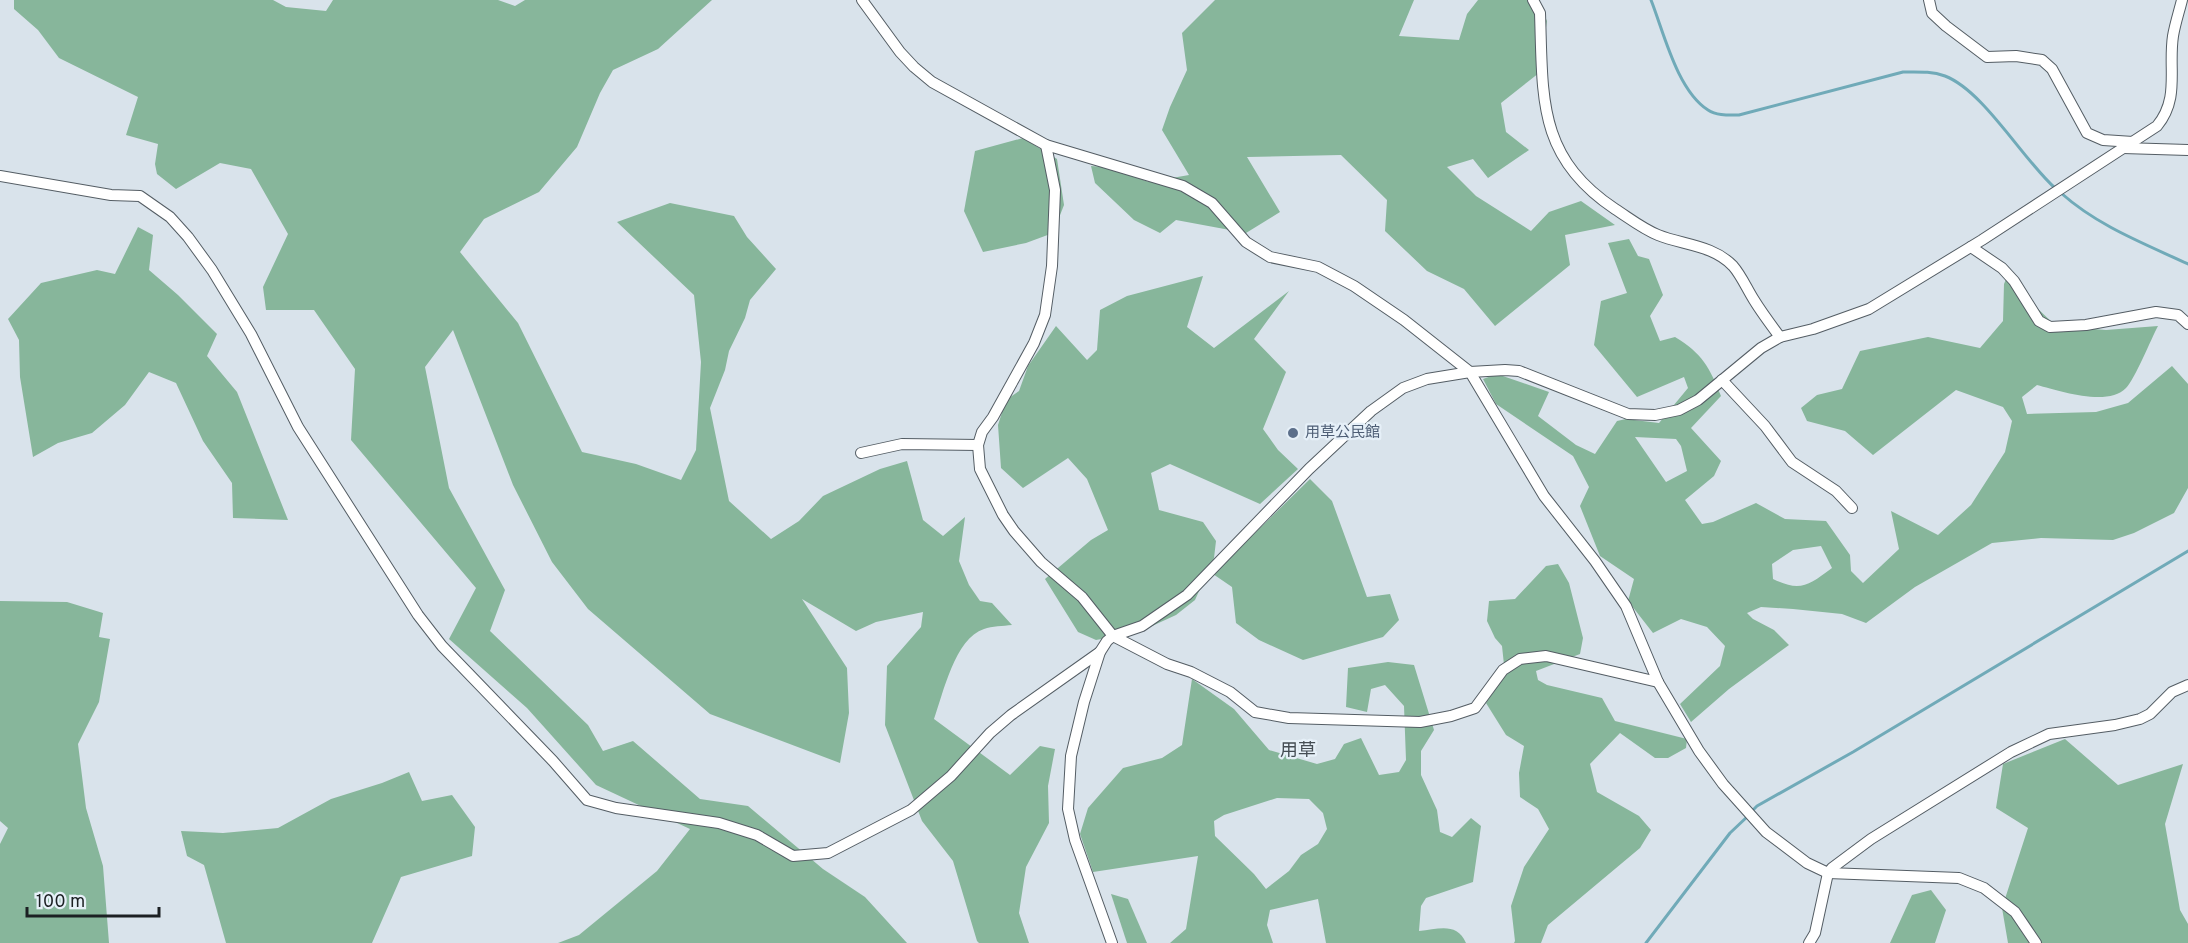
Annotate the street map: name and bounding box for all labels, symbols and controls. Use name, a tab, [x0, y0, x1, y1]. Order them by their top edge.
place label: 用草公民館	[1305, 424, 1380, 443]
marker: 用草公民館	[1286, 426, 1300, 440]
district label: 用草	[1280, 740, 1316, 763]
scale bar	[27, 880, 159, 918]
text: 100 m	[36, 891, 85, 914]

